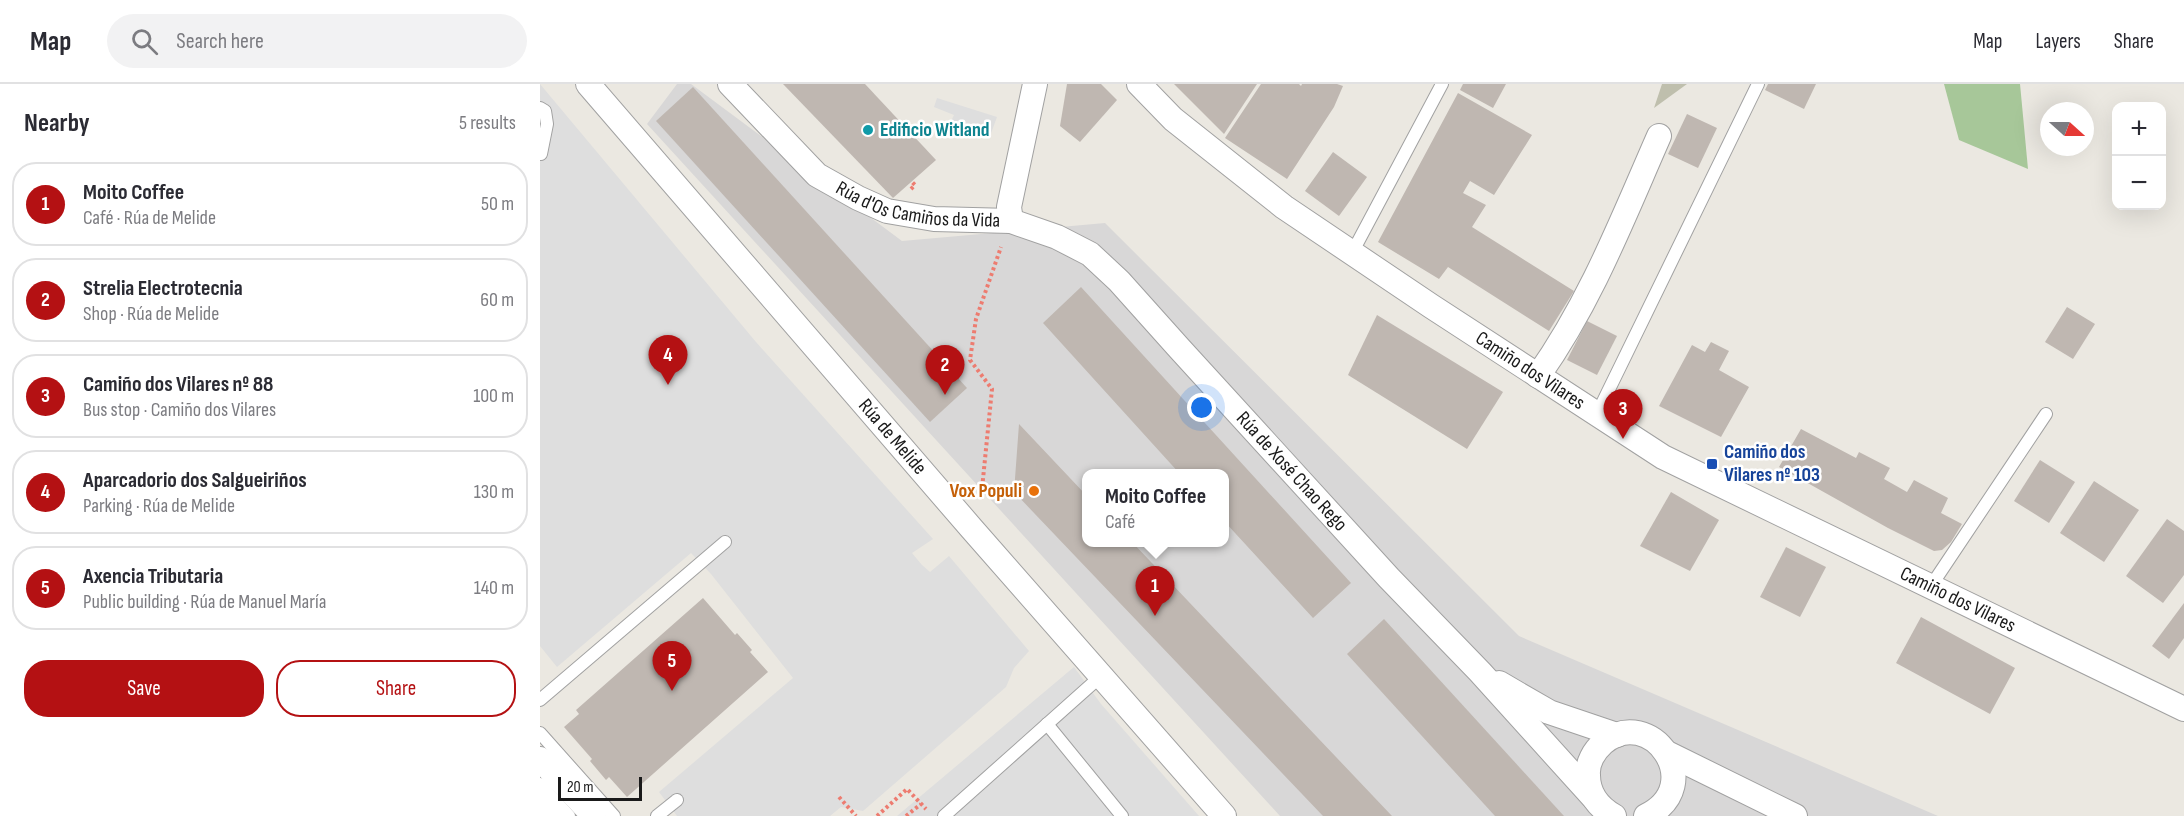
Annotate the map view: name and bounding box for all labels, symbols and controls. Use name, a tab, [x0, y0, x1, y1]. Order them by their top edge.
search box	[107, 14, 527, 68]
text: Map	[30, 25, 71, 58]
icon: search	[128, 25, 161, 58]
text: Search here	[176, 28, 264, 55]
text: Map	[1973, 29, 2002, 54]
text: Layers	[2035, 29, 2081, 54]
text: Share	[2114, 29, 2154, 54]
north arrow	[2040, 102, 2094, 156]
map controls	[2112, 102, 2166, 210]
button: +	[2112, 102, 2166, 156]
text: Nearby	[24, 108, 90, 139]
text: 5 results	[459, 111, 516, 135]
place label: Edificio Witland	[880, 118, 990, 142]
marker: Edificio Witland	[861, 123, 875, 137]
button: −	[2112, 156, 2166, 210]
street label: Rúa d'Os Camiños da Vida	[832, 176, 1001, 233]
text: Moito Coffee	[83, 179, 184, 206]
text: 1	[42, 192, 49, 216]
text: 50 m	[481, 192, 514, 216]
text: Café · Rúa de Melide	[83, 206, 216, 230]
text: Strelia Electrotecnia	[83, 275, 243, 302]
text: 2	[41, 288, 50, 312]
text: 60 m	[480, 288, 514, 312]
text: Shop · Rúa de Melide	[83, 302, 219, 326]
street label: Camiño dos Vilares	[1471, 326, 1589, 415]
pin: 4	[648, 336, 688, 385]
pin: 2	[926, 346, 964, 395]
text: Camiño dos Vilares nº 88	[83, 371, 274, 398]
text: 3	[41, 384, 50, 408]
text: 100 m	[473, 384, 514, 408]
pin: 3	[1604, 390, 1642, 439]
your location	[1187, 393, 1216, 422]
street label: Rúa de Melide	[853, 394, 932, 480]
text: Bus stop · Camiño dos Vilares	[83, 398, 276, 422]
street label: Rúa de Xosé Chao Rego	[1231, 407, 1352, 536]
place label: Camiño dos Vilares nº 103	[1724, 440, 1820, 487]
marker: Camiño dos Vilares nº 103	[1705, 457, 1719, 471]
text: Aparcadorio dos Salgueiriños	[83, 467, 307, 494]
popup	[1082, 469, 1229, 547]
place label: Vox Populi	[949, 479, 1022, 503]
text: 4	[41, 480, 50, 504]
text: 130 m	[474, 480, 514, 504]
text: Moito Coffee	[1105, 483, 1206, 510]
marker: Vox Populi	[1027, 484, 1041, 498]
text: Parking · Rúa de Melide	[83, 494, 235, 518]
text: Café	[1105, 510, 1135, 534]
street label: Camiño dos Vilares	[1896, 561, 2020, 638]
text: Axencia Tributaria	[83, 563, 223, 590]
pin: 1	[1136, 566, 1174, 616]
text: 5	[41, 576, 50, 600]
text: 140 m	[474, 576, 514, 600]
text: Public building · Rúa de Manuel María	[83, 590, 326, 614]
pin: 5	[652, 642, 692, 691]
button: Save	[24, 660, 264, 717]
button: Share	[276, 660, 516, 717]
scale bar	[558, 774, 642, 802]
text: 20 m	[567, 778, 594, 797]

